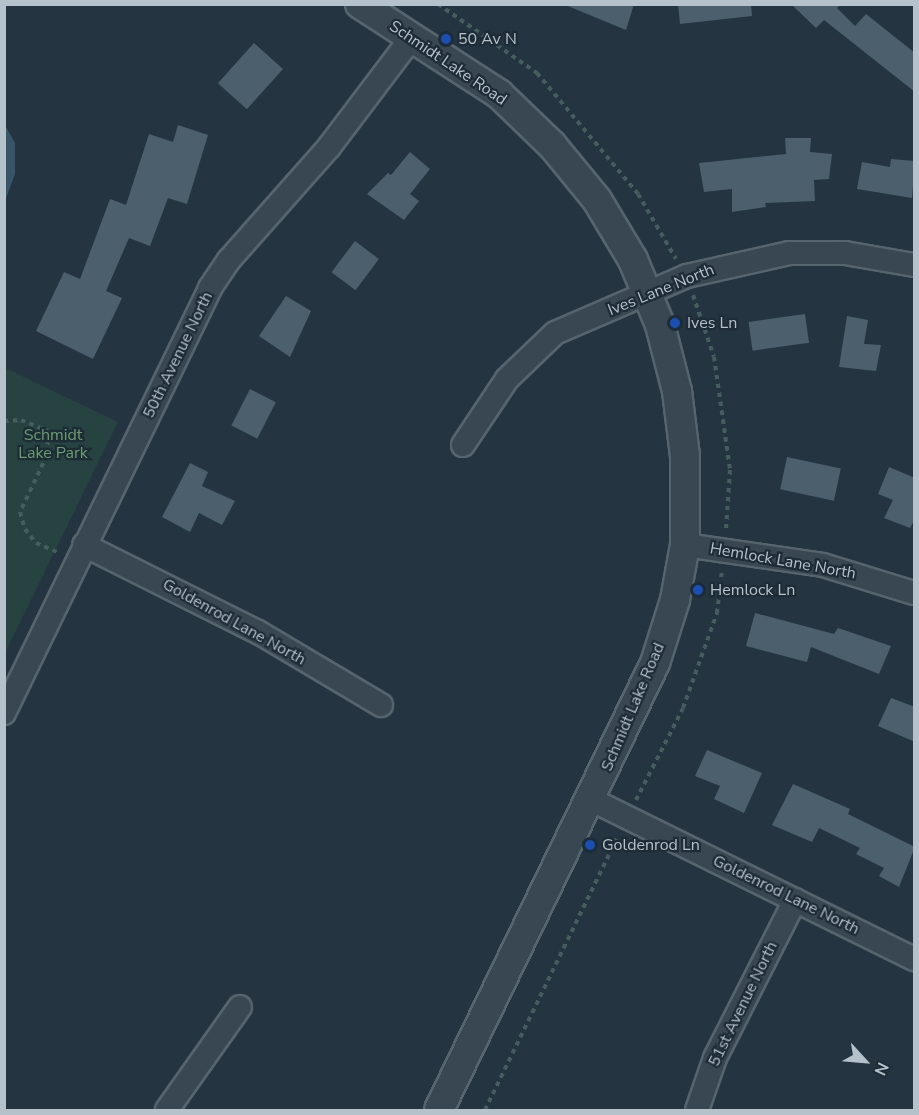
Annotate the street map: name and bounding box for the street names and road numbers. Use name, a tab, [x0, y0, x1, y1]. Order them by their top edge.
street label: Schmidt Lake Road	[386, 17, 510, 109]
street label: Ives Lane North	[605, 260, 717, 320]
street label: 50th Avenue North	[139, 289, 217, 421]
street label: Hemlock Lane North	[709, 539, 857, 583]
street label: Goldenrod Lane North	[159, 575, 309, 669]
street label: Schmidt Lake Road	[597, 640, 669, 774]
street label: Goldenrod Lane North	[710, 851, 862, 939]
street label: 51st Avenue North	[704, 938, 782, 1070]

